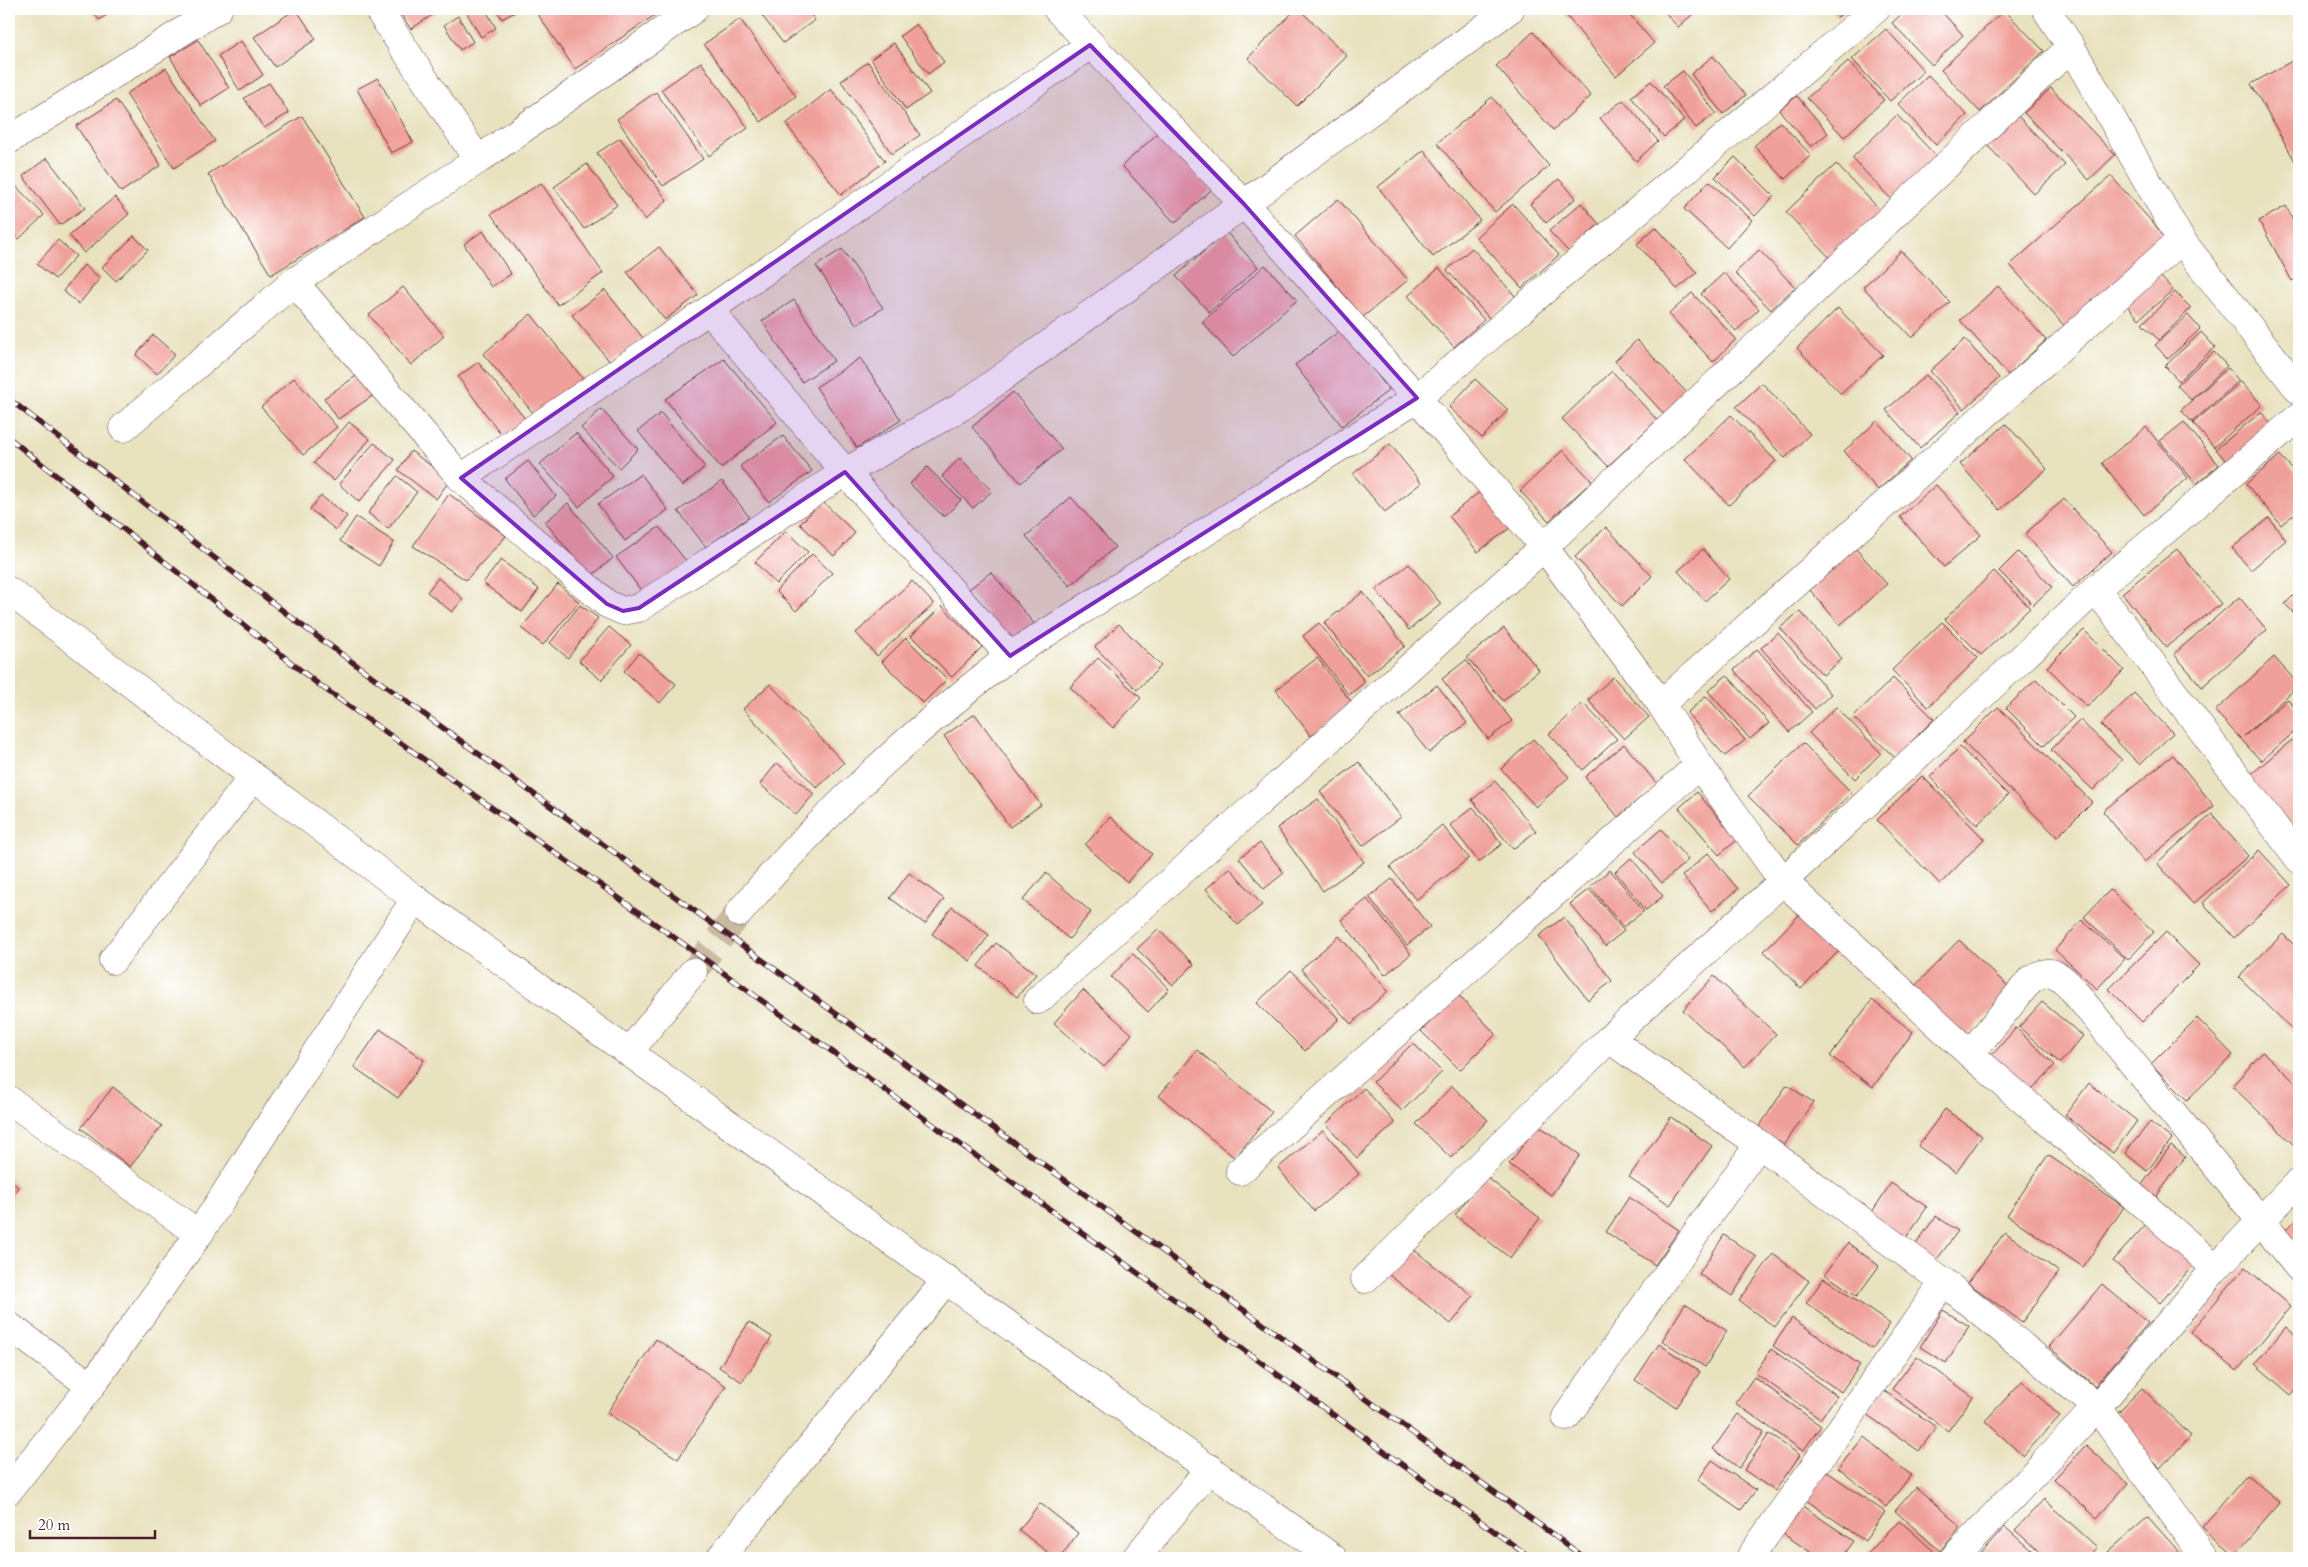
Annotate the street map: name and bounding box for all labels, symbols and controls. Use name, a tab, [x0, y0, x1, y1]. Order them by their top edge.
scale bar	[30, 1507, 155, 1539]
text: 20 m	[38, 1515, 70, 1535]

